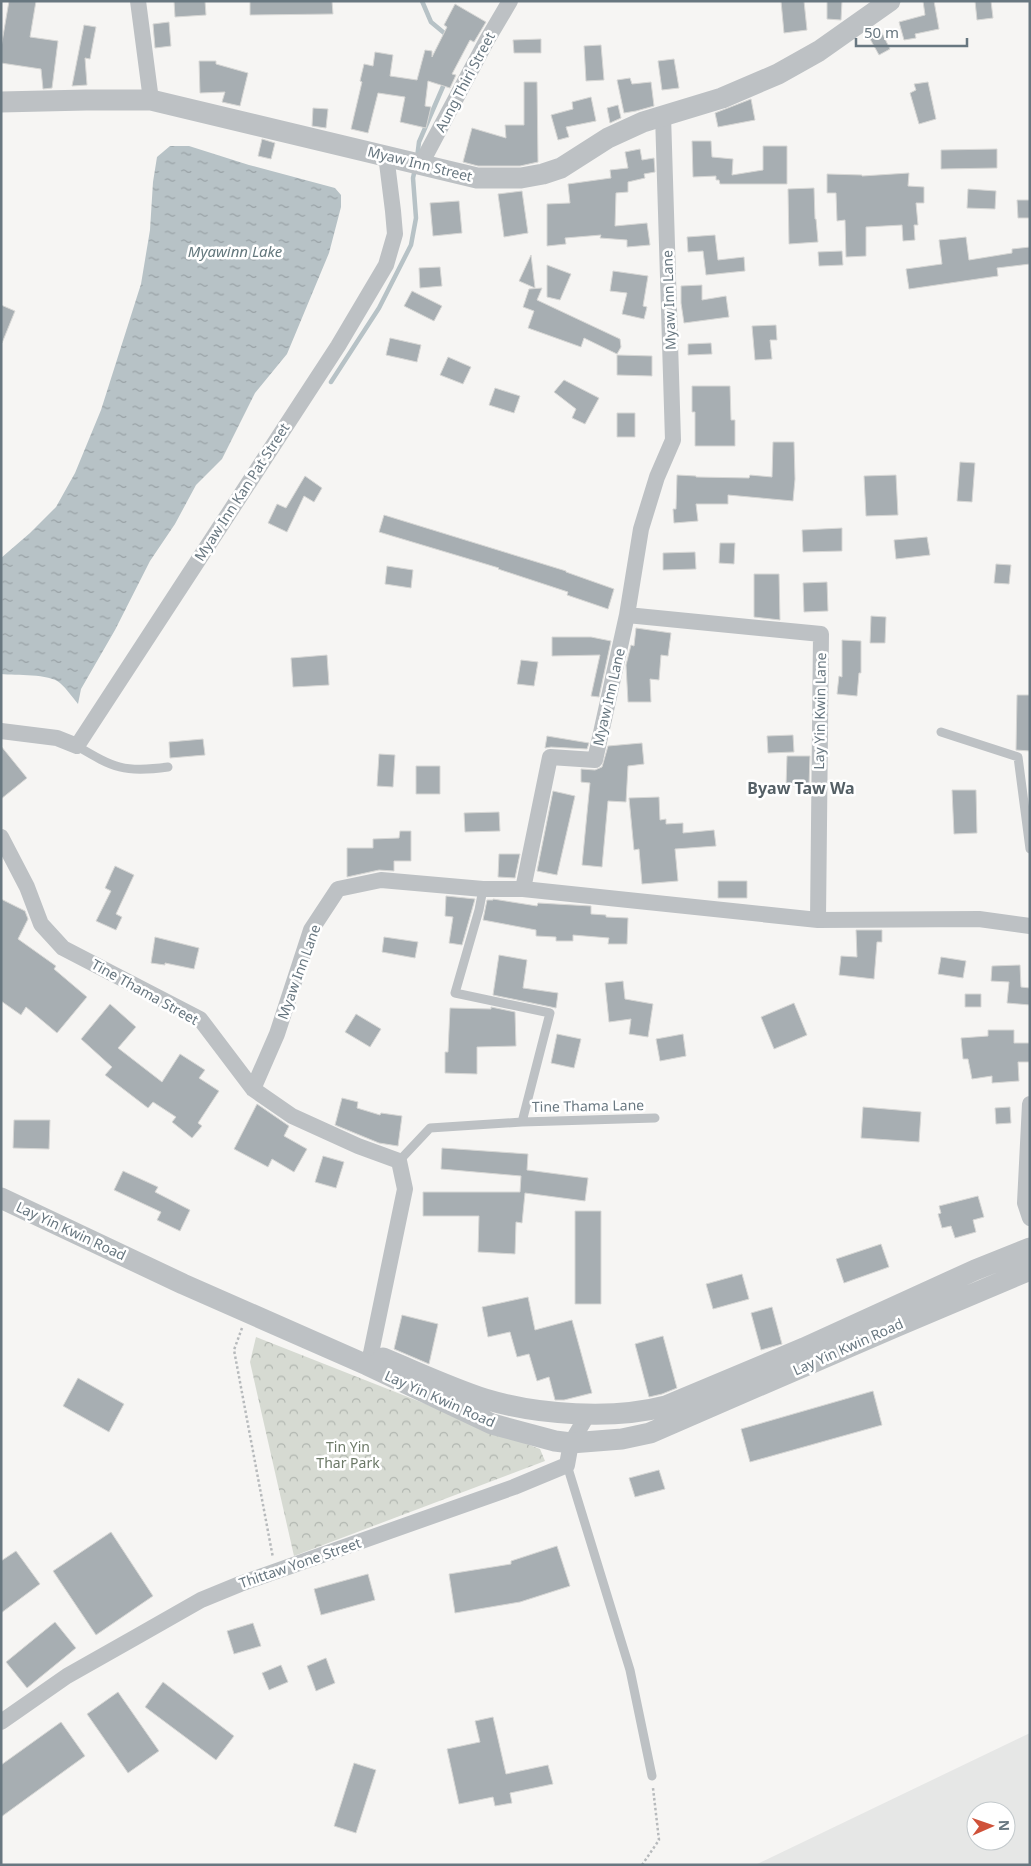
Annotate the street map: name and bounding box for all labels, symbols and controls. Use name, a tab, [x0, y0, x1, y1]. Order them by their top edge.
scale bar	[856, 15, 967, 47]
text: 50 m	[864, 22, 899, 42]
street label: Aung Thiri Street	[430, 28, 499, 135]
street label: Myaw Inn Street	[366, 141, 474, 186]
water label: Myawinn Lake	[188, 241, 283, 261]
street label: Myaw Inn Lane	[657, 250, 680, 350]
street label: Myaw Inn Kan Pat Street	[190, 419, 293, 564]
street label: Myaw Inn Lane	[588, 646, 629, 748]
street label: Lay Yin Kwin Lane	[809, 652, 830, 770]
district label: Byaw Taw Wa	[747, 777, 855, 799]
street label: Myaw Inn Lane	[273, 922, 325, 1022]
street label: Tine Thama Street	[88, 954, 202, 1029]
street label: Tine Thama Lane	[532, 1095, 644, 1116]
street label: Lay Yin Kwin Road	[13, 1197, 129, 1264]
street label: Lay Yin Kwin Road	[790, 1314, 906, 1379]
street label: Lay Yin Kwin Road	[382, 1366, 498, 1431]
park label: Tin Yin Thar Park	[316, 1437, 380, 1472]
street label: Thittaw Yone Street	[236, 1533, 363, 1592]
north arrow	[966, 1801, 1016, 1851]
text: N	[995, 1820, 1014, 1832]

